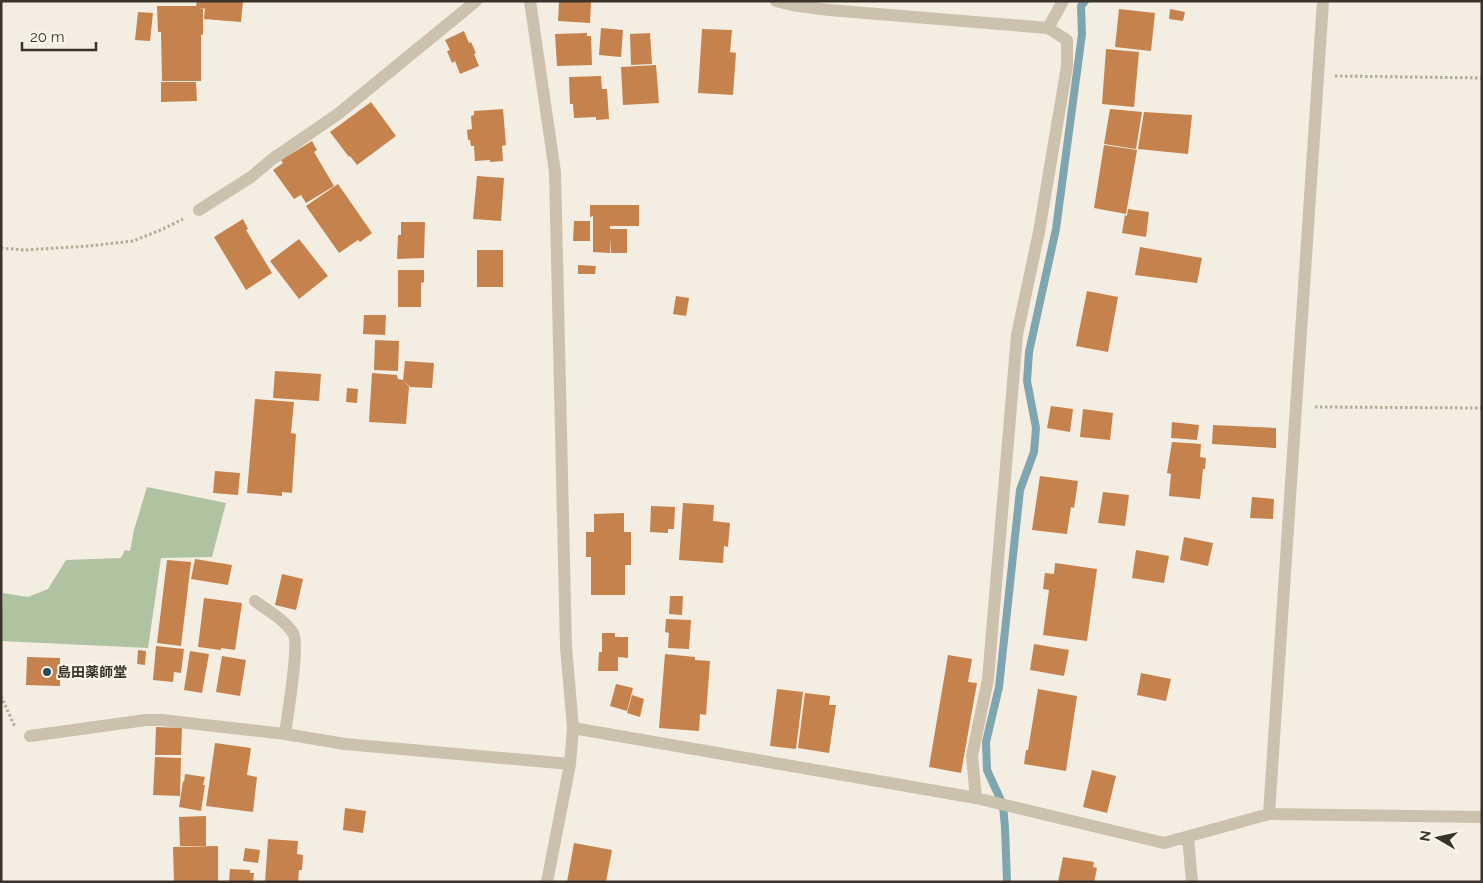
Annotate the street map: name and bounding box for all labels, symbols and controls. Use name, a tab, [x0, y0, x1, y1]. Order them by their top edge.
scale bar	[22, 20, 96, 52]
text: 20 m	[30, 28, 65, 46]
place label: 島田薬師堂	[57, 664, 127, 680]
marker: 島田薬師堂	[41, 666, 53, 678]
north arrow	[1413, 813, 1463, 863]
text: N	[1416, 829, 1434, 842]

